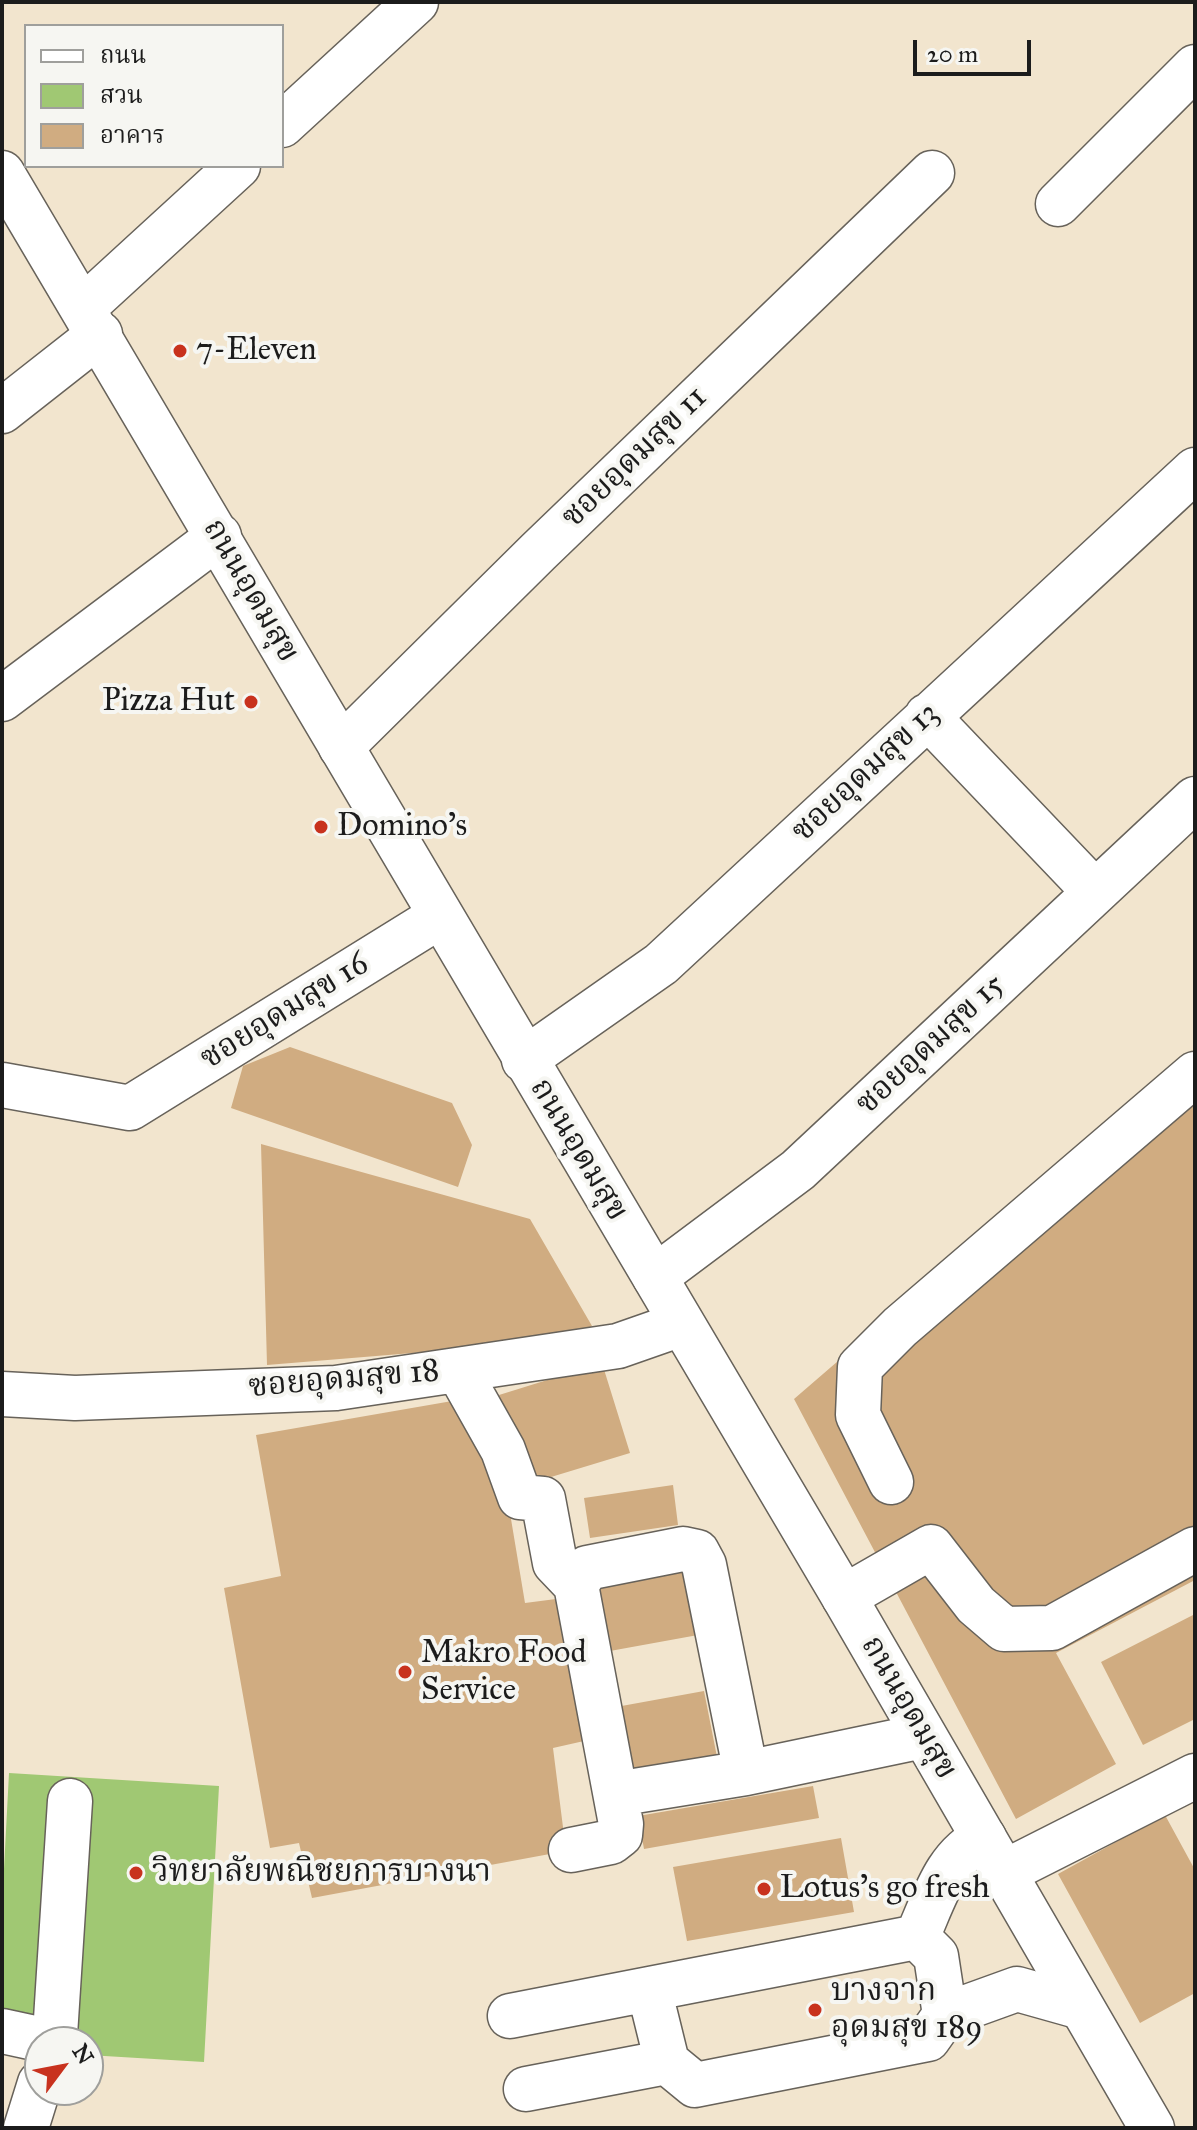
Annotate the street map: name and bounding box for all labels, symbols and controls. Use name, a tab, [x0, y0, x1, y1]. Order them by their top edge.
legend	[24, 24, 284, 168]
scale bar	[917, 24, 1035, 74]
text: 20 m	[927, 39, 978, 69]
text: ถนน	[100, 40, 146, 70]
text: สวน	[100, 80, 143, 110]
text: อาคาร	[100, 120, 165, 150]
place label: 7-Eleven	[196, 332, 316, 370]
marker: 7-Eleven	[171, 342, 189, 360]
street label: ซอยอุดมสุข 11	[554, 379, 716, 537]
street label: ถนนอุดมสุข	[194, 512, 306, 670]
place label: Pizza Hut	[102, 683, 235, 721]
marker: Pizza Hut	[242, 693, 260, 711]
street label: ซอยอุดมสุข 13	[784, 695, 948, 851]
place label: Domino's	[337, 808, 467, 846]
marker: Domino's	[312, 818, 330, 836]
street label: ซอยอุดมสุข 16	[194, 945, 376, 1079]
street label: ซอยอุดมสุข 15	[849, 967, 1013, 1123]
street label: ถนนอุดมสุข	[520, 1072, 636, 1228]
street label: ซอยอุดมสุข 18	[247, 1353, 441, 1407]
street label: ถนนอุดมสุข	[852, 1629, 964, 1787]
place label: Makro Food Service	[421, 1635, 586, 1710]
marker: Makro Food Service	[396, 1663, 414, 1681]
place label: วิทยาลัยพณิชยการบางนา	[152, 1854, 491, 1892]
marker: วิทยาลัยพณิชยการบางนา	[127, 1864, 145, 1882]
place label: Lotus's go fresh	[780, 1870, 990, 1908]
marker: Lotus's go fresh	[755, 1880, 773, 1898]
place label: บางจาก อุดมสุข 189	[831, 1973, 982, 2048]
marker: บางจาก อุดมสุข 189	[806, 2001, 824, 2019]
north arrow	[24, 2026, 104, 2106]
text: N	[67, 2039, 99, 2069]

